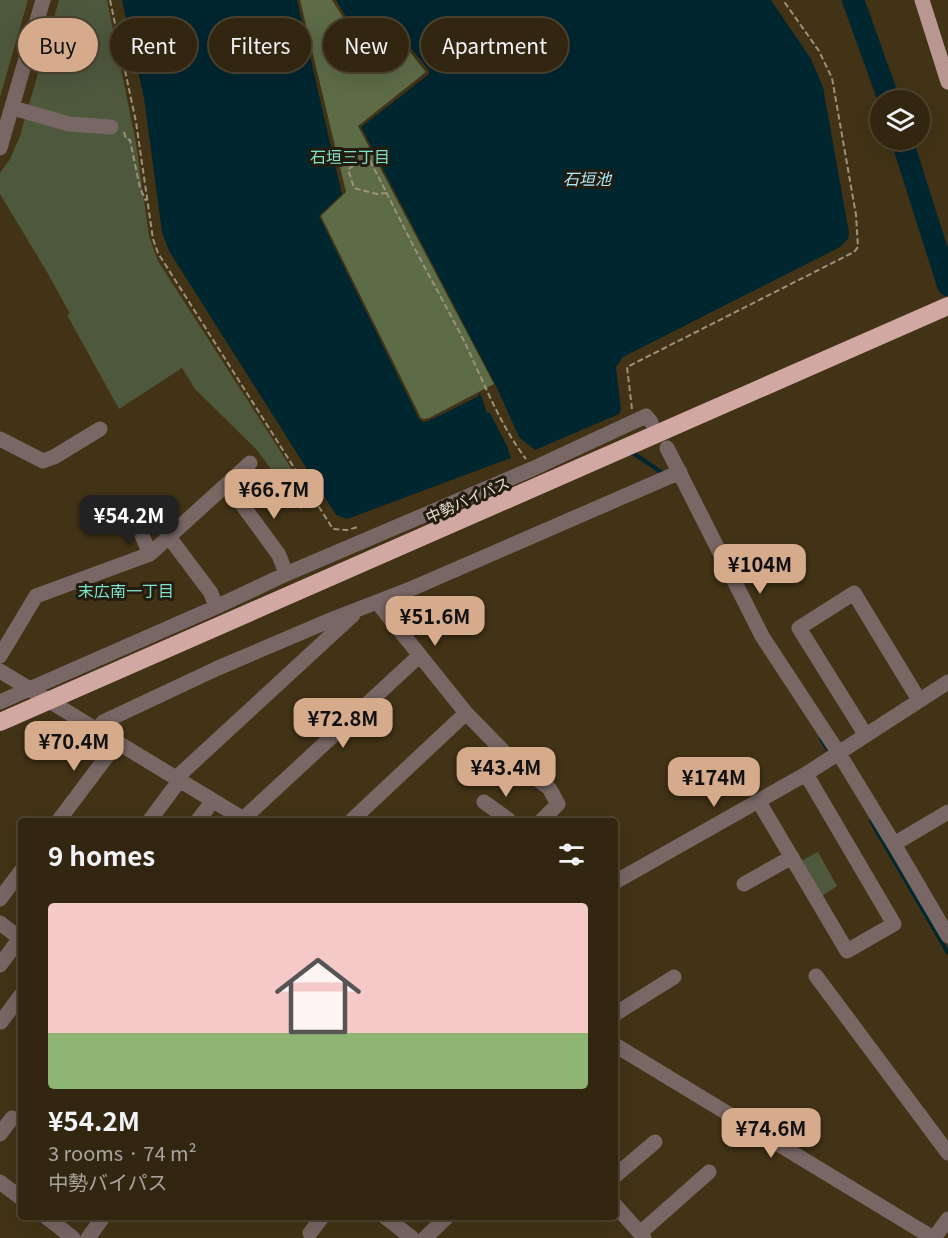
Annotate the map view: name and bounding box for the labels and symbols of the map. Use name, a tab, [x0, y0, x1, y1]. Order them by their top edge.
district label: 石垣三丁目	[310, 144, 390, 168]
water label: 石垣池	[563, 166, 613, 190]
pin: ¥66.7M	[225, 469, 323, 520]
street label: 中勢バイパス	[422, 471, 512, 527]
pin: ¥54.2M	[80, 495, 178, 546]
pin: ¥104M	[718, 544, 802, 595]
district label: 末広南一丁目	[78, 578, 174, 602]
pin: ¥51.6M	[386, 596, 484, 647]
pin: ¥72.8M	[294, 698, 392, 749]
pin: ¥70.4M	[25, 721, 123, 772]
pin: ¥43.4M	[457, 747, 555, 798]
pin: ¥174M	[672, 757, 756, 808]
pin: ¥74.6M	[722, 1108, 820, 1159]

